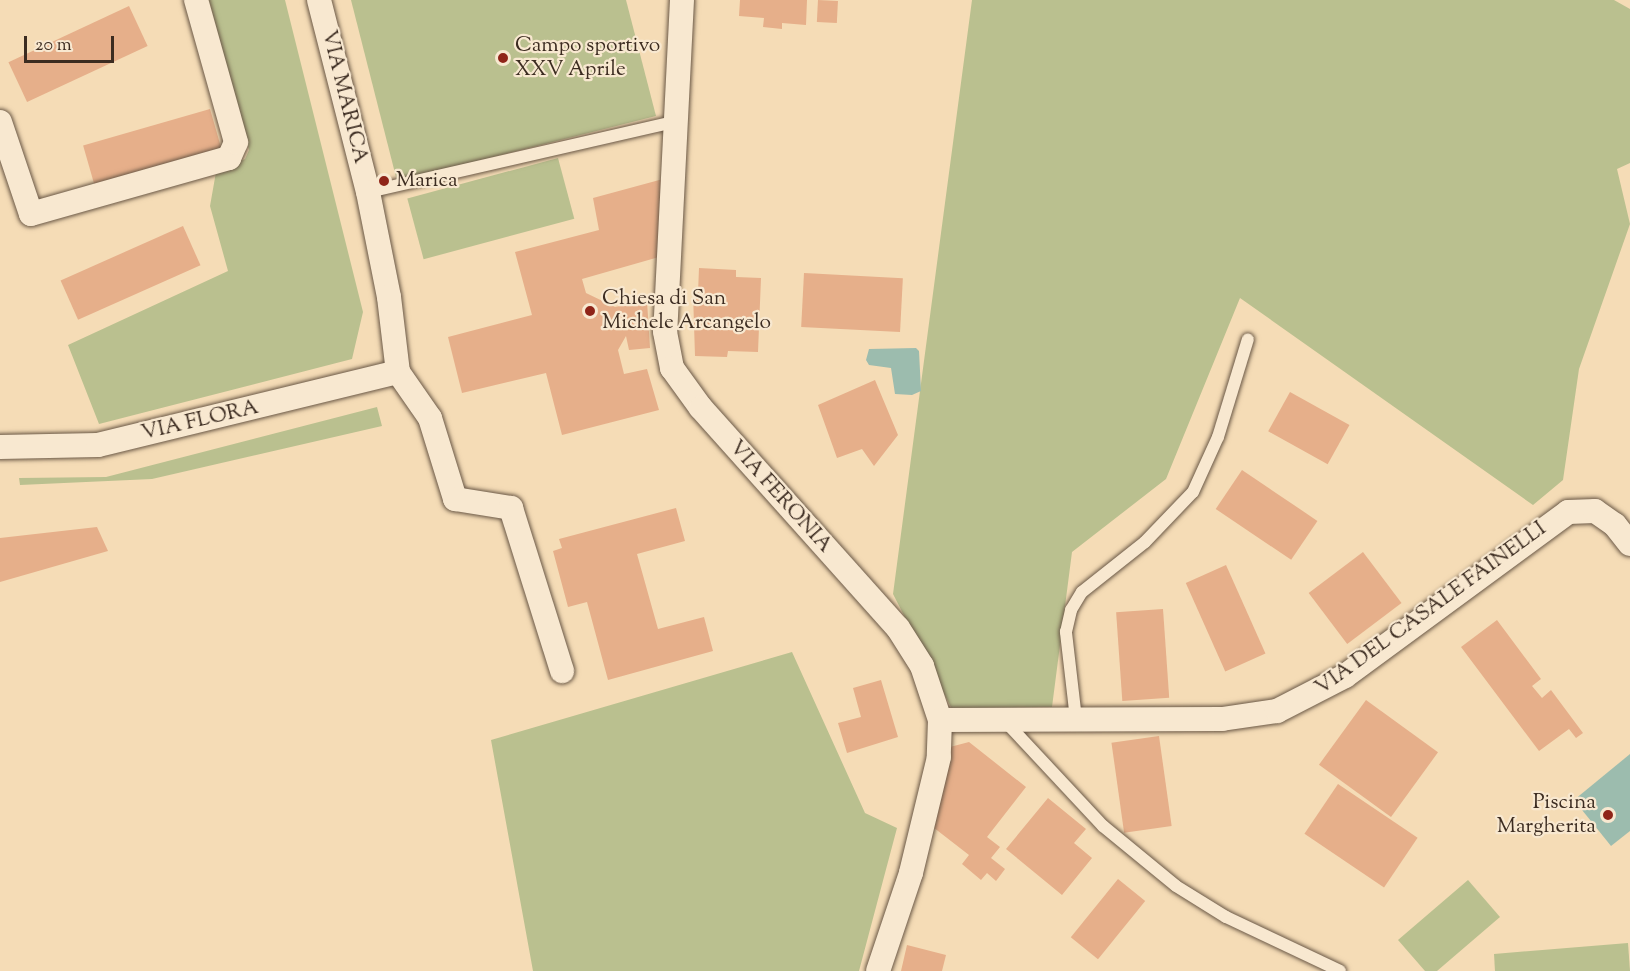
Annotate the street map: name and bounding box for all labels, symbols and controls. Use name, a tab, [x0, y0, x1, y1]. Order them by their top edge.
scale bar	[27, 24, 117, 62]
street label: VIA MARICA	[315, 28, 373, 166]
text: 20 m	[35, 33, 72, 59]
place label: Campo sportivo XXV Aprile	[515, 33, 660, 83]
marker: Campo sportivo XXV Aprile	[496, 51, 510, 65]
place label: Marica	[396, 168, 458, 194]
marker: Marica	[377, 174, 391, 188]
place label: Chiesa di San Michele Arcangelo	[602, 286, 771, 336]
marker: Chiesa di San Michele Arcangelo	[583, 304, 597, 318]
street label: VIA FLORA	[139, 395, 261, 447]
street label: VIA FERONIA	[723, 436, 837, 558]
street label: VIA DEL CASALE FAINELLI	[1311, 517, 1551, 701]
place label: Piscina Margherita	[1497, 790, 1596, 840]
marker: Piscina Margherita	[1601, 808, 1615, 822]

